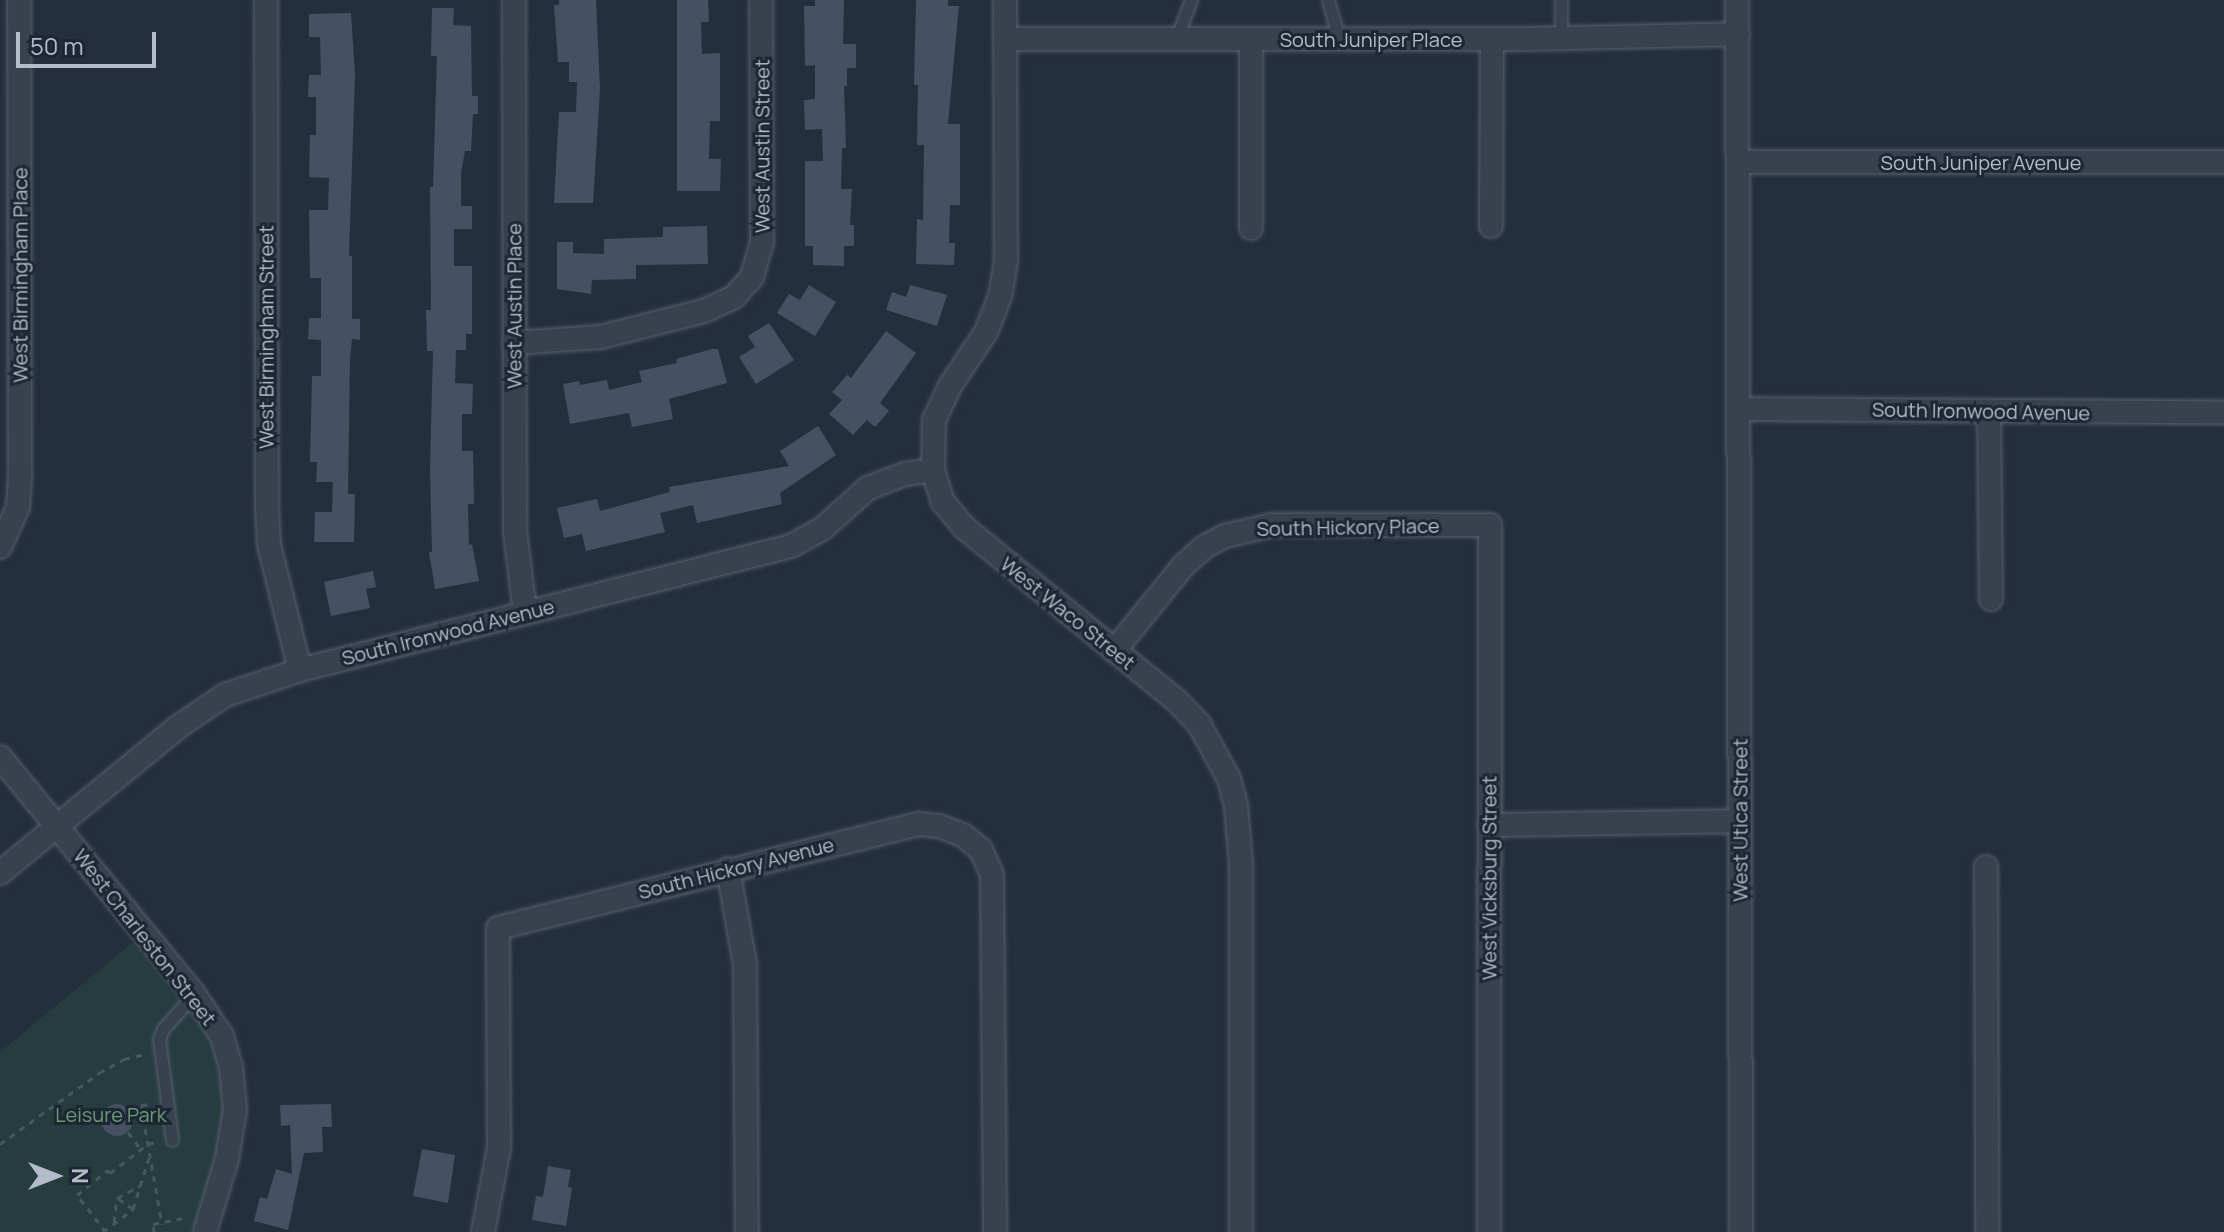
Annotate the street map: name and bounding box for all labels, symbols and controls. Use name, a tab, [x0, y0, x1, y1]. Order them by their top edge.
scale bar	[20, 16, 160, 66]
street label: South Juniper Place	[1280, 27, 1462, 51]
text: 50 m	[30, 29, 84, 62]
street label: West Austin Street	[750, 59, 774, 233]
street label: South Juniper Avenue	[1881, 150, 2081, 174]
street label: West Birmingham Place	[8, 167, 32, 383]
street label: West Austin Place	[502, 223, 526, 389]
street label: West Birmingham Street	[254, 225, 278, 449]
street label: South Ironwood Avenue	[1872, 397, 2090, 425]
street label: South Hickory Place	[1256, 513, 1440, 541]
street label: West Waco Street	[996, 551, 1140, 675]
street label: South Ironwood Avenue	[339, 594, 557, 670]
street label: West Utica Street	[1728, 738, 1752, 902]
street label: West Vicksburg Street	[1477, 776, 1501, 980]
street label: South Hickory Avenue	[636, 832, 836, 904]
street label: West Charleston Street	[69, 844, 221, 1030]
park label: Leisure Park	[55, 1102, 167, 1126]
north arrow	[16, 1136, 96, 1216]
text: N	[65, 1168, 95, 1184]

